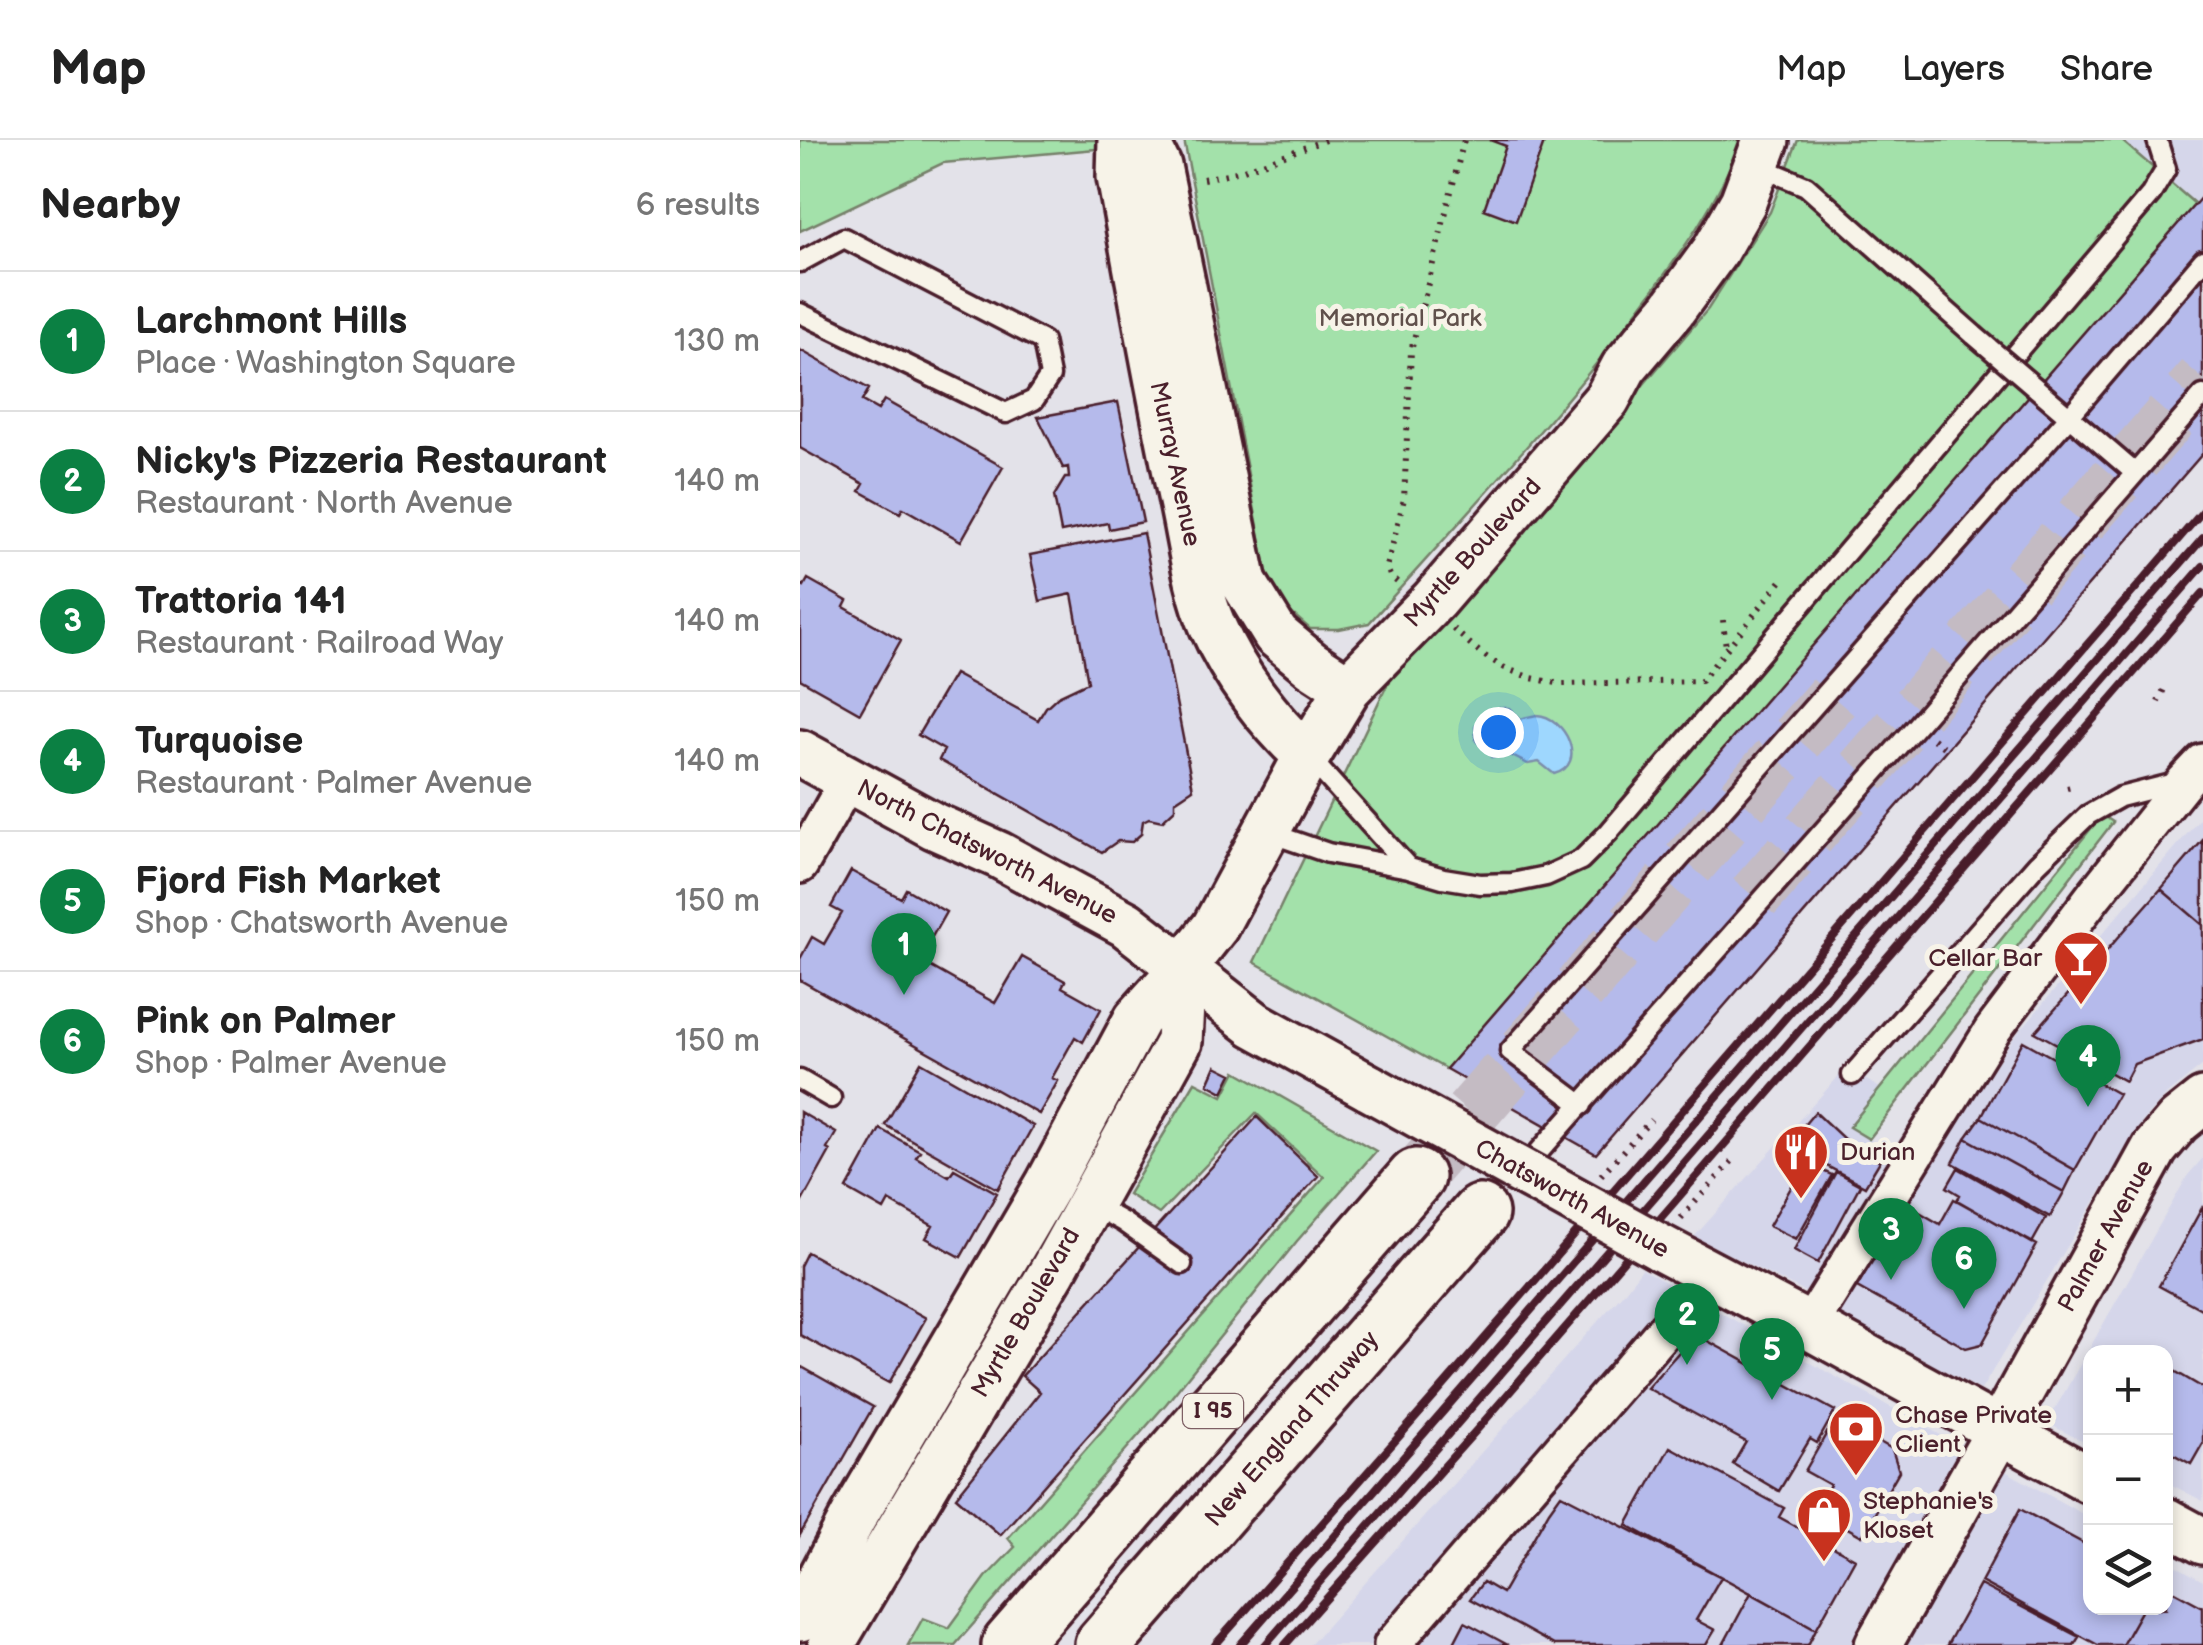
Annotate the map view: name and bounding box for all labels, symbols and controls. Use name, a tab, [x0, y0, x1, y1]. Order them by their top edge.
text: Map	[50, 41, 146, 98]
text: Map	[1776, 48, 1847, 91]
text: Layers	[1902, 48, 2005, 91]
text: Share	[2060, 48, 2153, 91]
text: Nearby	[40, 180, 180, 231]
text: 6 results	[636, 186, 760, 225]
text: Larchmont Hills	[135, 299, 407, 344]
park label: Memorial Park	[1319, 303, 1482, 334]
text: 1	[66, 322, 79, 361]
text: 130 m	[674, 322, 760, 361]
text: Place · Washington Square	[135, 344, 516, 383]
street label: Murray Avenue	[1142, 379, 1208, 549]
text: Nicky's Pizzeria Restaurant	[135, 439, 607, 484]
text: 2	[63, 462, 82, 501]
text: 140 m	[674, 462, 760, 501]
street label: Myrtle Boulevard	[1398, 472, 1548, 634]
text: Restaurant · North Avenue	[135, 484, 513, 523]
text: Trattoria 141	[135, 579, 347, 624]
text: 3	[63, 602, 82, 641]
text: 140 m	[674, 602, 760, 641]
text: Restaurant · Railroad Way	[135, 624, 503, 663]
your location	[1473, 707, 1524, 758]
text: Turquoise	[135, 719, 303, 764]
text: 4	[63, 742, 82, 781]
text: 140 m	[674, 742, 760, 781]
text: Restaurant · Palmer Avenue	[135, 764, 532, 803]
street label: North Chatsworth Avenue	[852, 773, 1123, 931]
text: Fjord Fish Market	[135, 859, 441, 904]
text: 5	[63, 882, 82, 921]
text: 150 m	[675, 882, 760, 921]
text: Shop · Chatsworth Avenue	[135, 904, 508, 943]
pin: 1	[872, 912, 936, 995]
bar icon: Cellar Bar	[2051, 928, 2111, 1007]
place label: Cellar Bar	[1928, 943, 2043, 974]
text: Pink on Palmer	[135, 999, 395, 1044]
text: 6	[63, 1022, 82, 1061]
text: 150 m	[675, 1022, 760, 1061]
pin: 4	[2056, 1024, 2120, 1107]
text: Shop · Palmer Avenue	[135, 1044, 447, 1083]
restaurant icon: Durian	[1771, 1122, 1831, 1201]
street label: Chatsworth Avenue	[1469, 1133, 1675, 1265]
place label: Durian	[1840, 1137, 1915, 1168]
street label: Palmer Avenue	[2051, 1154, 2161, 1318]
pin: 3	[1858, 1198, 1924, 1280]
street label: Myrtle Boulevard	[965, 1223, 1087, 1403]
pin: 6	[1932, 1226, 1996, 1309]
pin: 2	[1654, 1282, 1720, 1365]
pin: 5	[1740, 1318, 1804, 1400]
street label: New England Thruway	[1199, 1324, 1386, 1533]
map controls	[2083, 1345, 2173, 1615]
button: +	[2083, 1345, 2173, 1435]
road number: I 95	[1183, 1394, 1243, 1428]
bank icon: Chase Private Client	[1826, 1399, 1886, 1478]
place label: Chase Private Client	[1895, 1400, 2052, 1460]
button: −	[2083, 1435, 2173, 1525]
shop icon: Stephanie's Kloset	[1794, 1485, 1854, 1564]
place label: Stephanie's Kloset	[1863, 1486, 1993, 1546]
button: layers	[2083, 1525, 2173, 1615]

